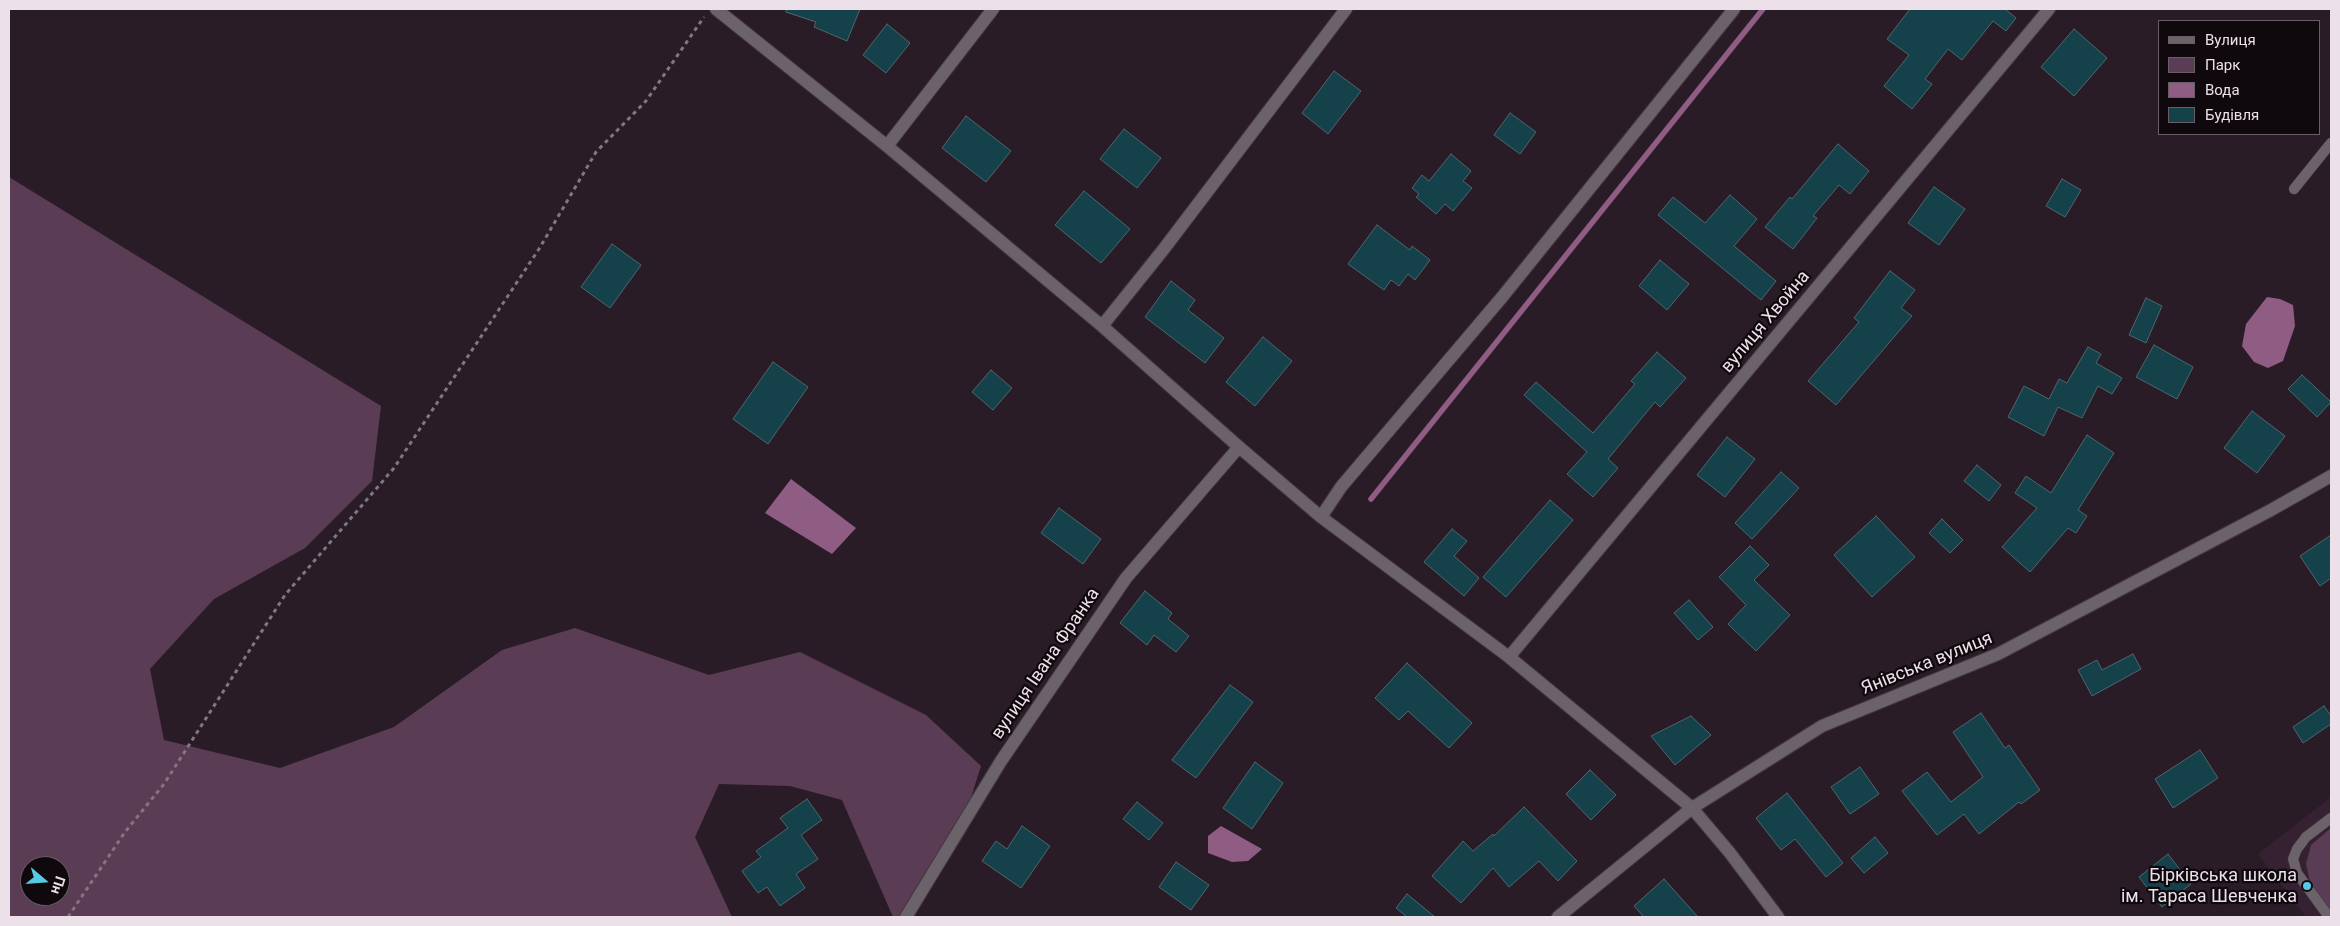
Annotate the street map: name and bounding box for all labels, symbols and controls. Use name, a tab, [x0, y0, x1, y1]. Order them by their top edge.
legend	[2158, 20, 2320, 135]
text: Вулиця	[2205, 31, 2256, 49]
text: Парк	[2205, 56, 2240, 74]
text: Вода	[2205, 81, 2240, 99]
text: Будівля	[2205, 106, 2259, 124]
street label: вулиця Хвойна	[1717, 267, 1815, 377]
street label: вулиця Івана Франка	[987, 584, 1105, 744]
street label: Янівська вулиця	[1858, 628, 1996, 700]
north arrow	[20, 856, 70, 906]
place label: Бірківська школа ім. Тараса Шевченка	[2121, 865, 2297, 908]
text: Пн	[48, 874, 69, 896]
marker: Бірківська школа ім. Тараса Шевченка	[2301, 880, 2313, 892]

